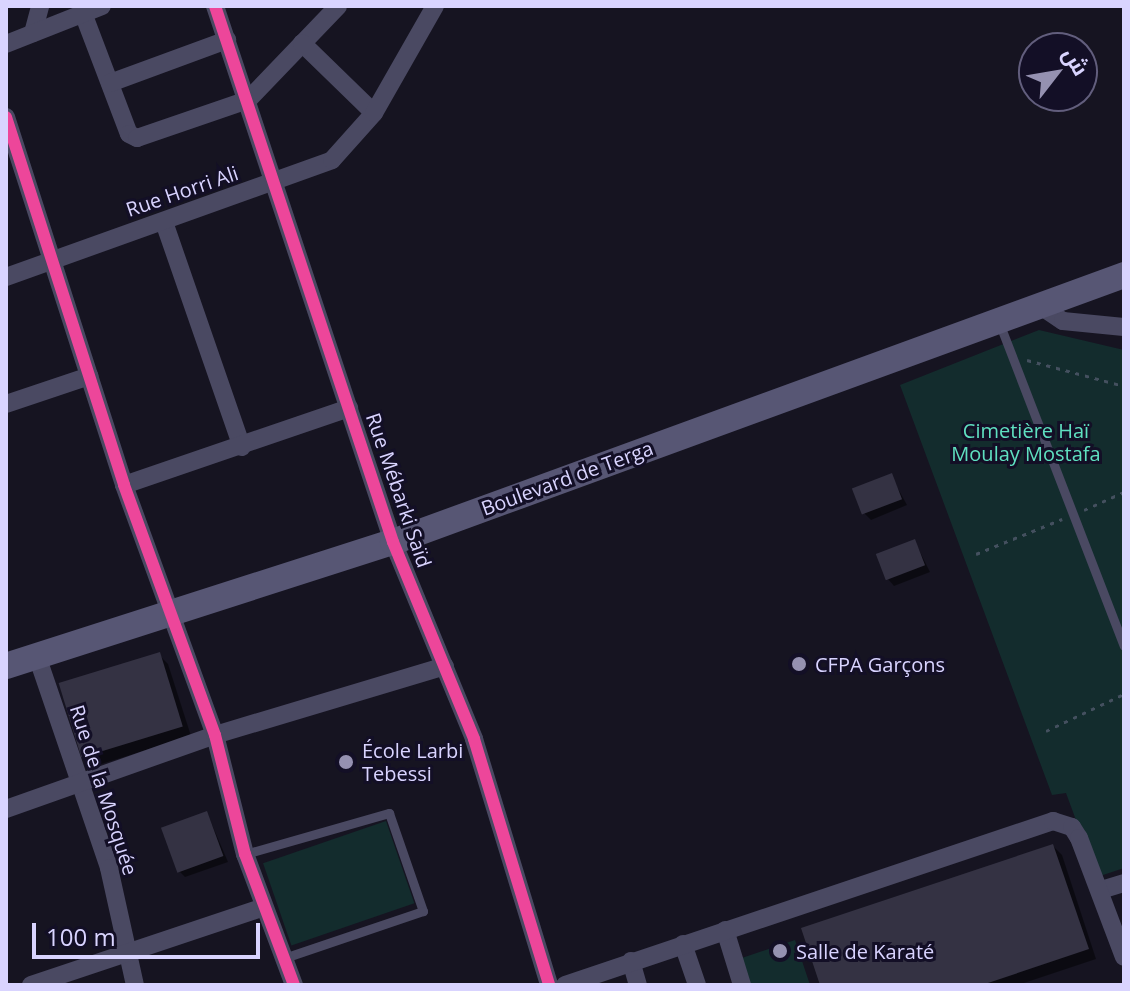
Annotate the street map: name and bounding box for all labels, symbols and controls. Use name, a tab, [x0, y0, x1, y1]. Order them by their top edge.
north arrow	[1018, 32, 1098, 112]
text: ش	[1057, 41, 1097, 80]
street label: Rue Horri Ali	[123, 161, 241, 221]
street label: Rue Mébarki Saïd	[361, 410, 437, 570]
park label: Cimetière Haï Moulay Mostafa	[951, 419, 1101, 466]
street label: Boulevard de Terga	[478, 436, 656, 520]
place label: CFPA Garçons	[815, 652, 945, 676]
marker: CFPA Garçons	[790, 655, 808, 673]
street label: Rue de la Mosquée	[65, 702, 143, 878]
place label: École Larbi Tebessi	[362, 738, 463, 785]
marker: École Larbi Tebessi	[337, 753, 355, 771]
scale bar	[36, 907, 264, 957]
text: 100 m	[46, 920, 116, 953]
place label: Salle de Karaté	[796, 939, 934, 963]
marker: Salle de Karaté	[771, 942, 789, 960]

